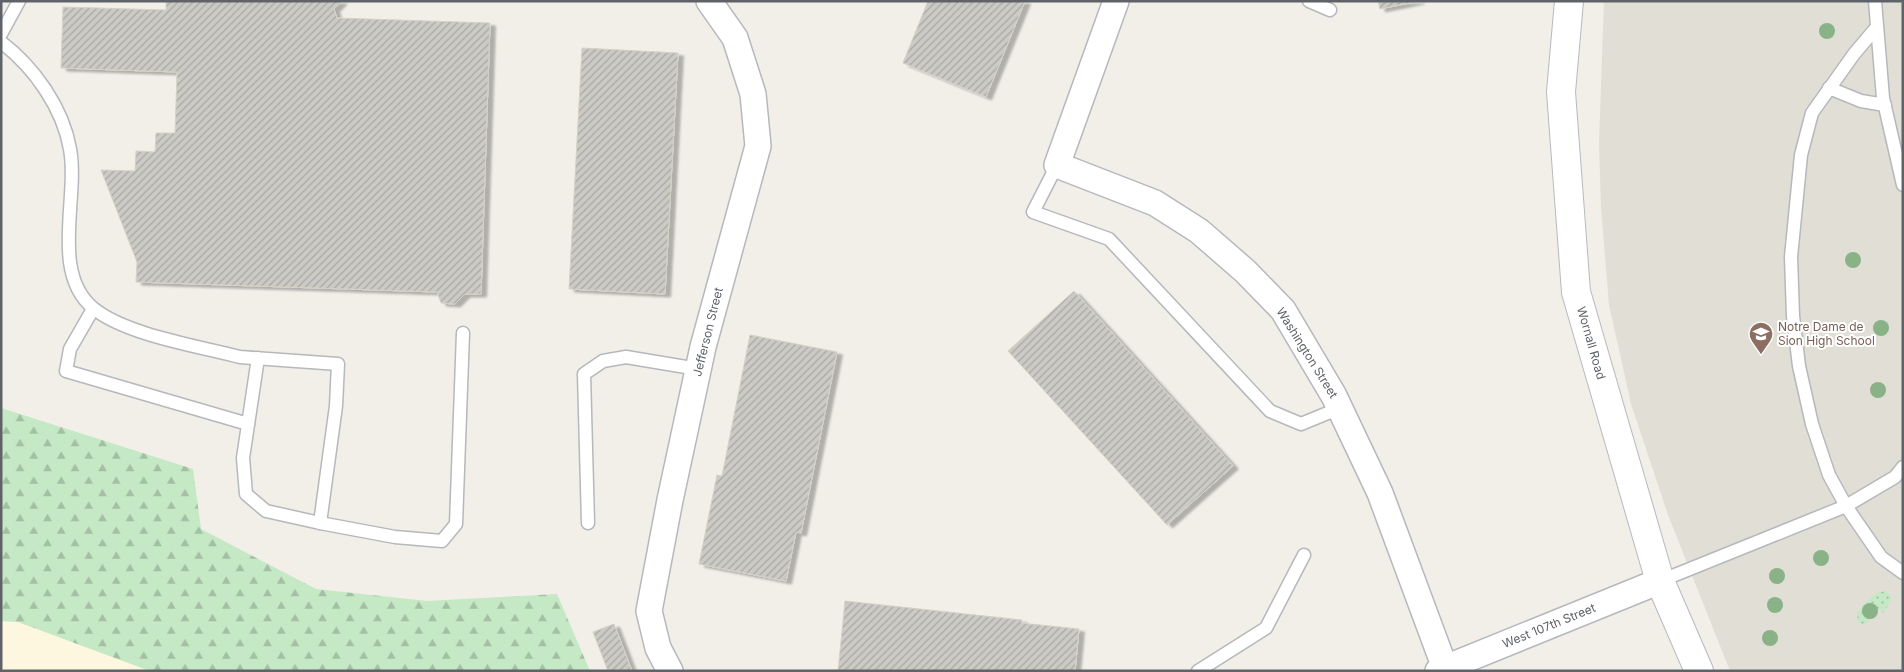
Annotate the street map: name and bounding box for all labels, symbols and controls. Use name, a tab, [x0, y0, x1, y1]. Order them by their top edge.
street label: Jefferson Street	[689, 286, 726, 378]
street label: Washington Street	[1273, 305, 1341, 401]
street label: Wornall Road	[1574, 305, 1609, 381]
place label: Notre Dame de Sion High School	[1778, 319, 1875, 348]
school or university icon: Notre Dame de Sion High School	[1748, 321, 1774, 355]
street label: West 107th Street	[1500, 600, 1598, 651]

